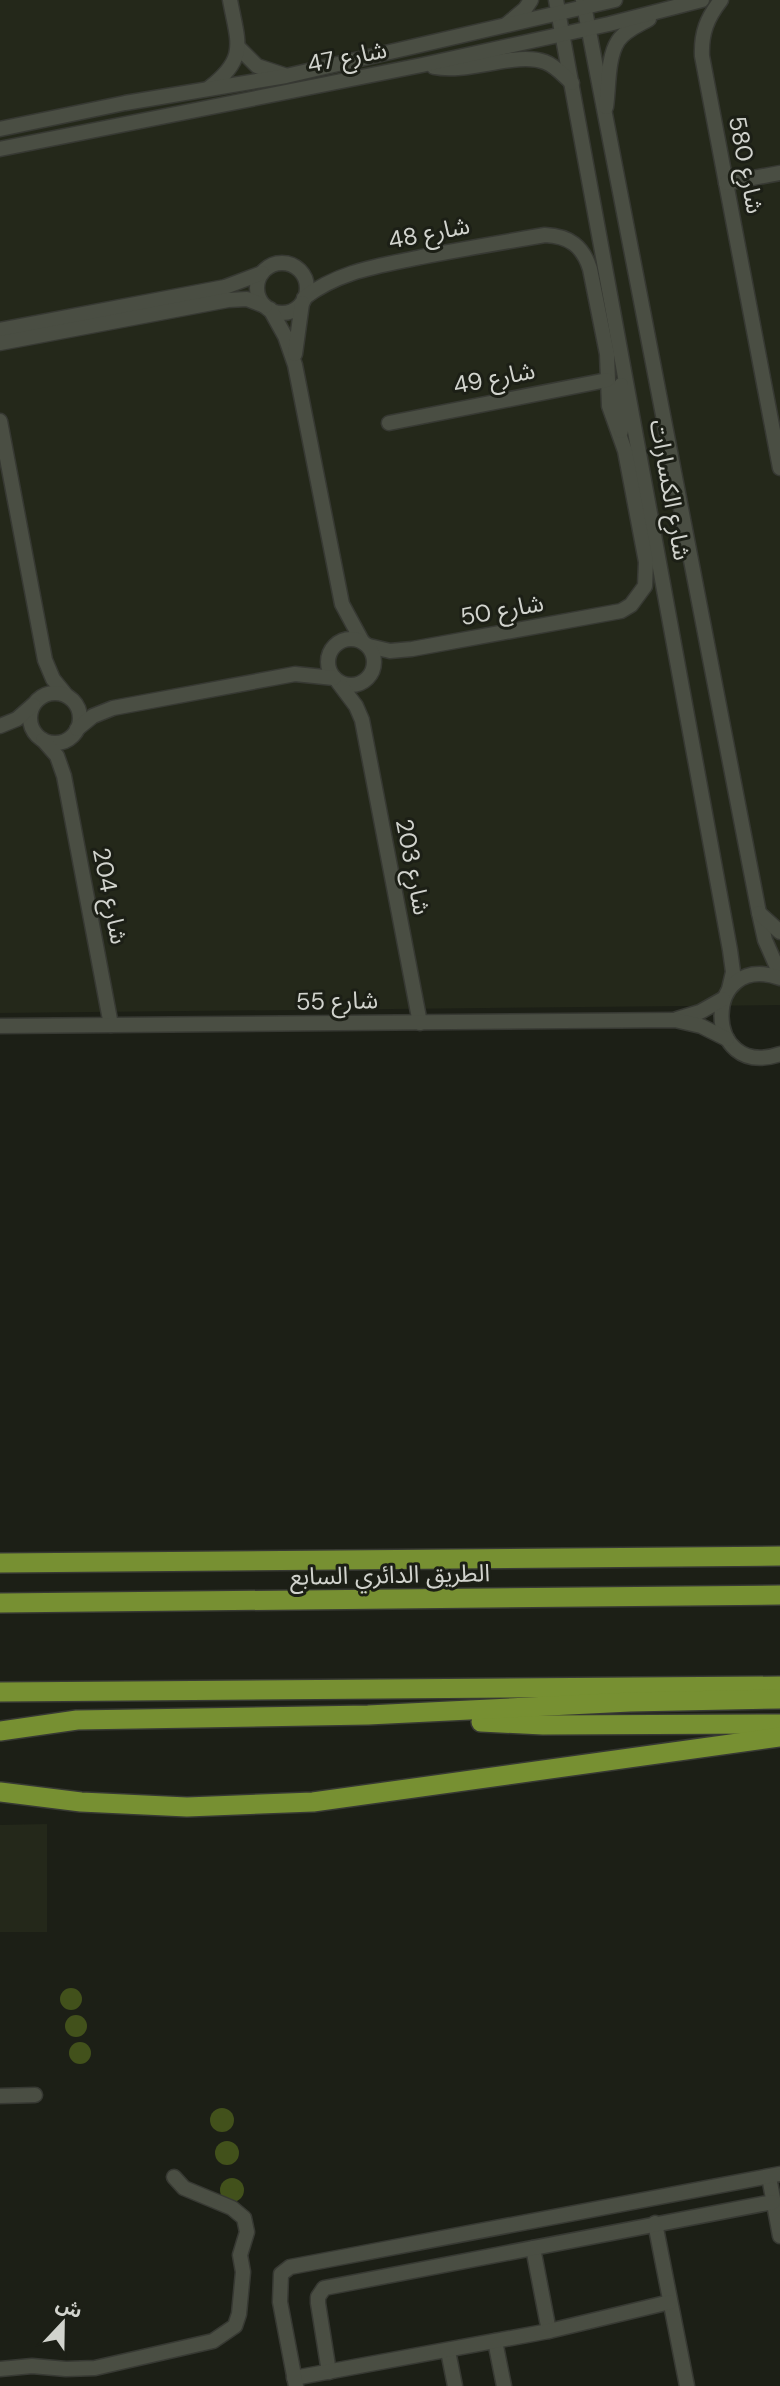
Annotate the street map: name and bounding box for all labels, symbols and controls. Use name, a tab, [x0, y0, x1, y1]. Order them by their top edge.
street label: شارع 47	[304, 34, 390, 81]
street label: شارع 580	[720, 113, 771, 217]
street label: شارع 48	[386, 209, 473, 258]
street label: شارع 49	[450, 354, 538, 403]
street label: شارع الكسارات	[641, 417, 698, 563]
street label: شارع 50	[458, 587, 546, 634]
street label: شارع 203	[387, 816, 438, 918]
street label: شارع 204	[84, 845, 135, 947]
street label: شارع 55	[296, 984, 379, 1019]
street label: الطريق الدائري السابع	[290, 1557, 490, 1595]
north arrow	[28, 2288, 98, 2358]
text: ش	[52, 2291, 86, 2324]

